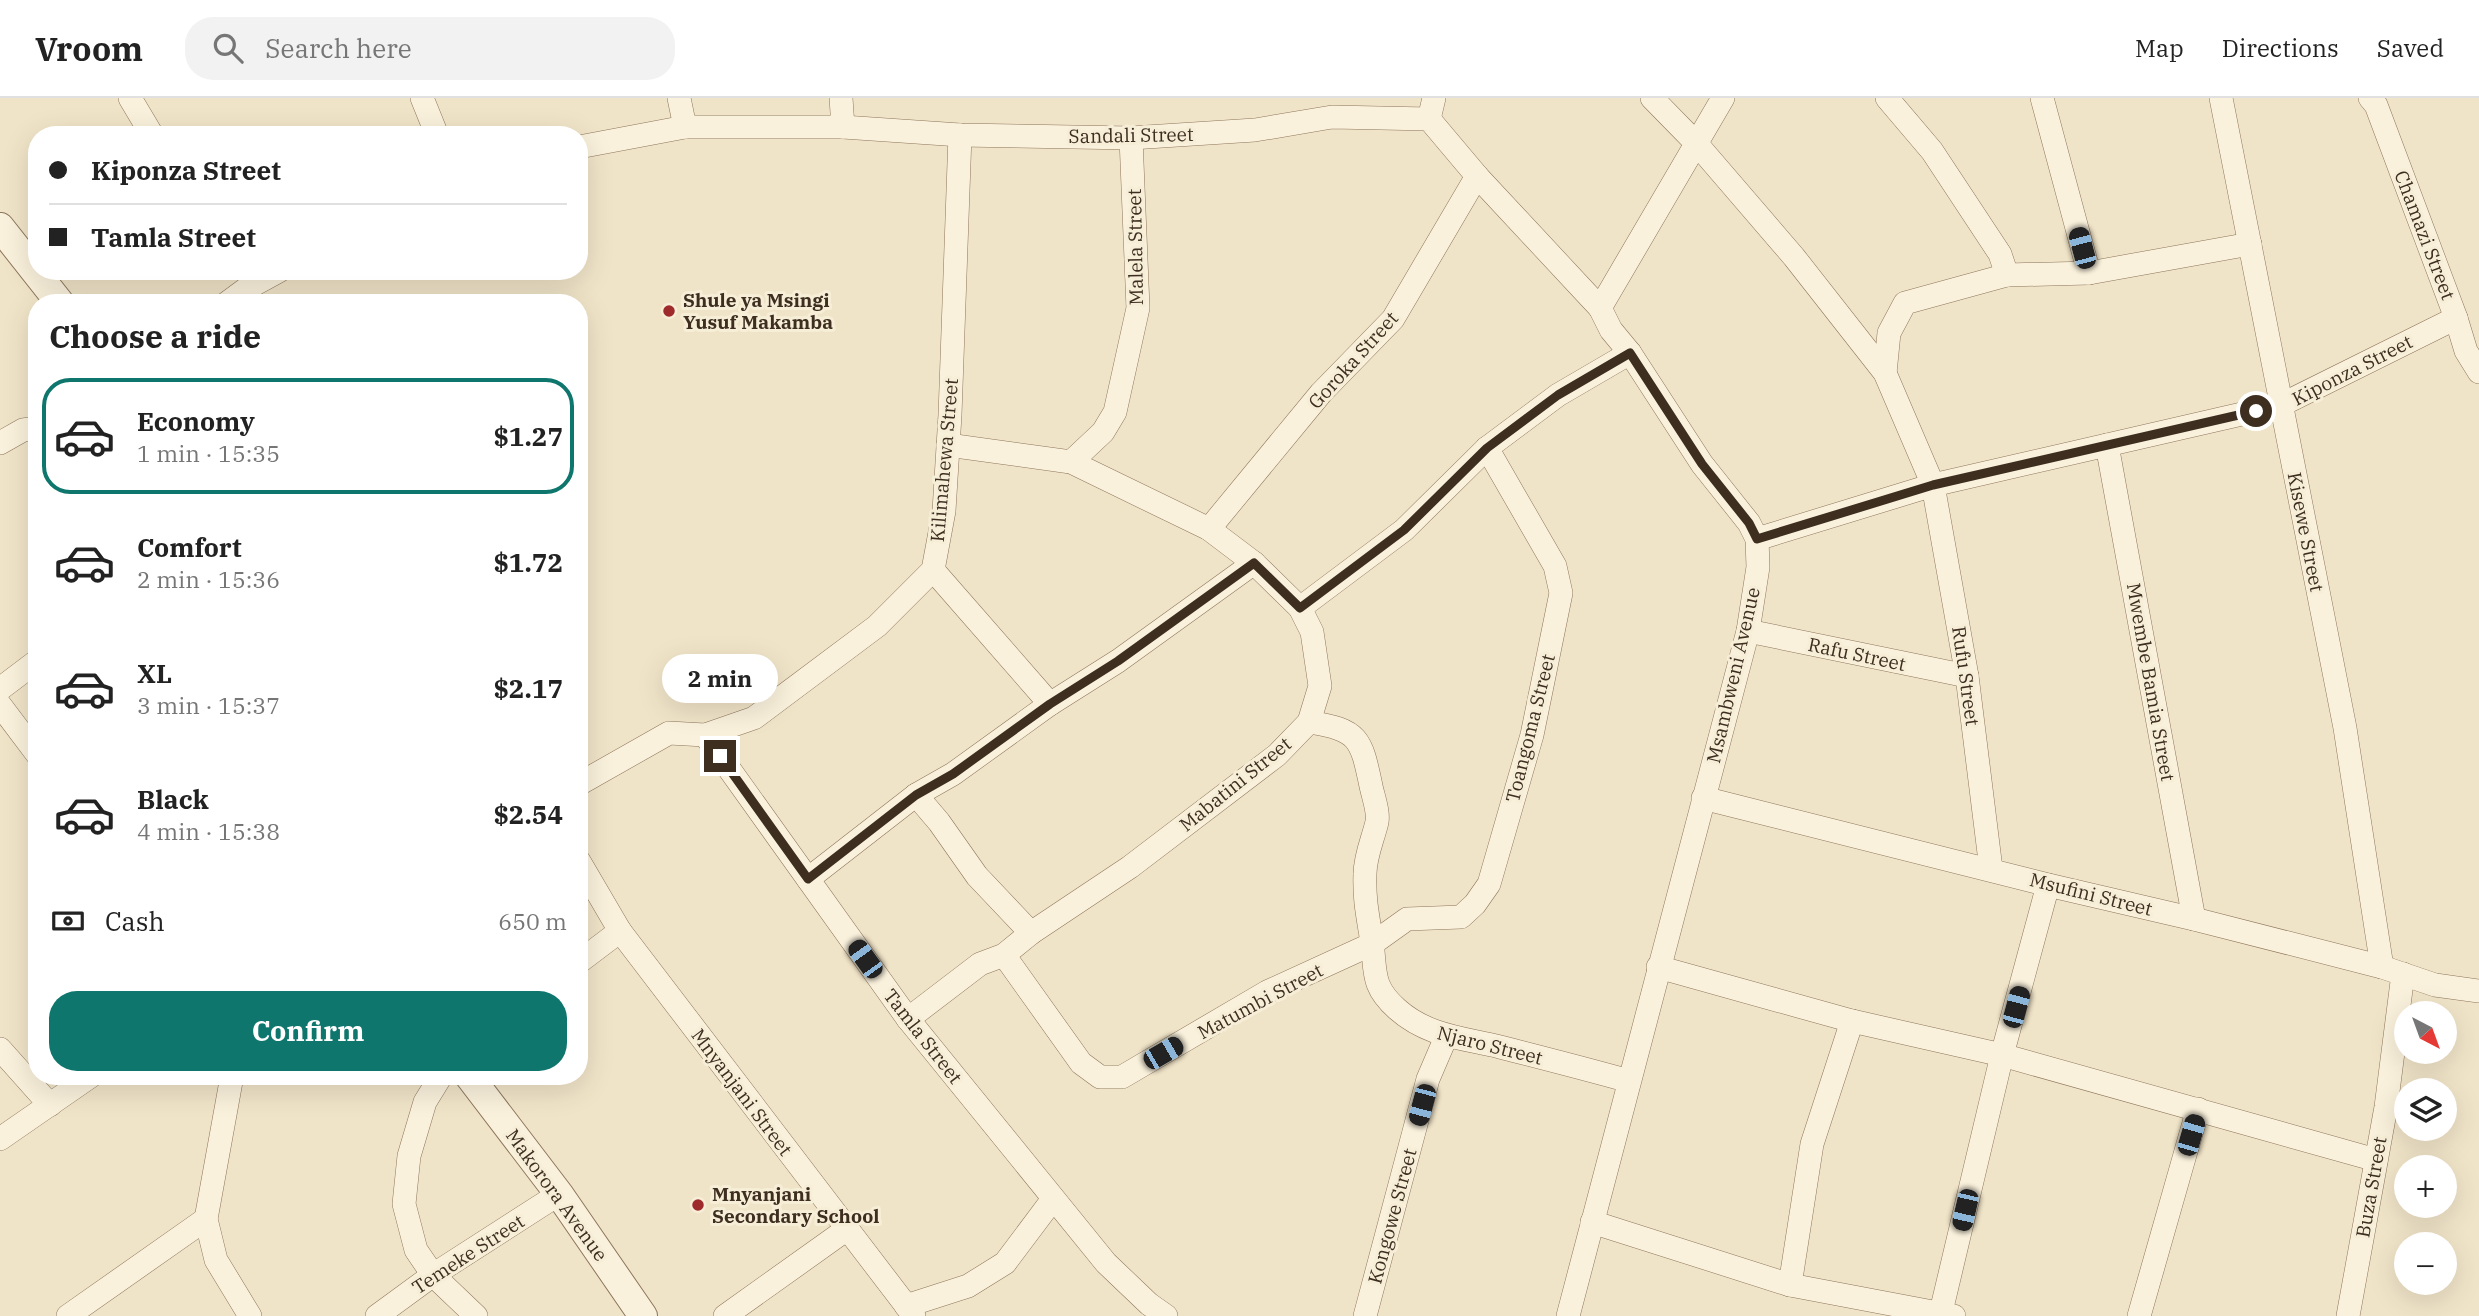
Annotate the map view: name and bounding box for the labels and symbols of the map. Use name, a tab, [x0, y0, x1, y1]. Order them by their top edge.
street label: Sandali Street	[1068, 122, 1194, 148]
street label: Chamazi Street	[2389, 167, 2461, 303]
street label: Malela Street	[1122, 188, 1148, 306]
car	[2067, 225, 2098, 271]
place label: Shule ya Msingi Yusuf Makamba	[683, 288, 833, 334]
marker: Shule ya Msingi Yusuf Makamba	[661, 303, 677, 319]
street label: Goroka Street	[1303, 306, 1403, 414]
street label: Kiponza Street	[2288, 329, 2416, 411]
street label: Kilimahewa Street	[925, 377, 963, 543]
route start	[2240, 395, 2272, 427]
street label: Kisewe Street	[2283, 470, 2329, 594]
street label: Mwembe Bamia Street	[2122, 581, 2180, 783]
street label: Msambweni Avenue	[1701, 585, 1765, 765]
street label: Rufu Street	[1947, 625, 1985, 728]
street label: Rafu Street	[1806, 632, 1908, 676]
street label: Toangoma Street	[1500, 651, 1560, 805]
callout: 2 min	[662, 654, 778, 704]
street label: Mabatini Street	[1174, 731, 1296, 836]
route end	[704, 740, 736, 772]
street label: Msufini Street	[2027, 867, 2155, 921]
car	[845, 936, 886, 982]
street label: Matumbi Street	[1193, 958, 1327, 1044]
street label: Tamla Street	[878, 984, 968, 1089]
car	[2001, 984, 2032, 1030]
north arrow	[2394, 1001, 2457, 1064]
street label: Njaro Street	[1435, 1020, 1545, 1070]
street label: Mnyanjani Street	[686, 1024, 798, 1161]
car	[1140, 1033, 1187, 1073]
car	[1407, 1082, 1438, 1128]
car	[2176, 1112, 2207, 1158]
street label: Makorora Avenue	[501, 1124, 613, 1266]
street label: Buza Street	[2350, 1134, 2392, 1239]
street label: Kongowe Street	[1362, 1145, 1422, 1286]
place label: Mnyanjani Secondary School	[712, 1182, 879, 1228]
car	[1951, 1187, 1980, 1233]
marker: Mnyanjani Secondary School	[690, 1197, 706, 1213]
street label: Temeke Street	[407, 1209, 529, 1299]

